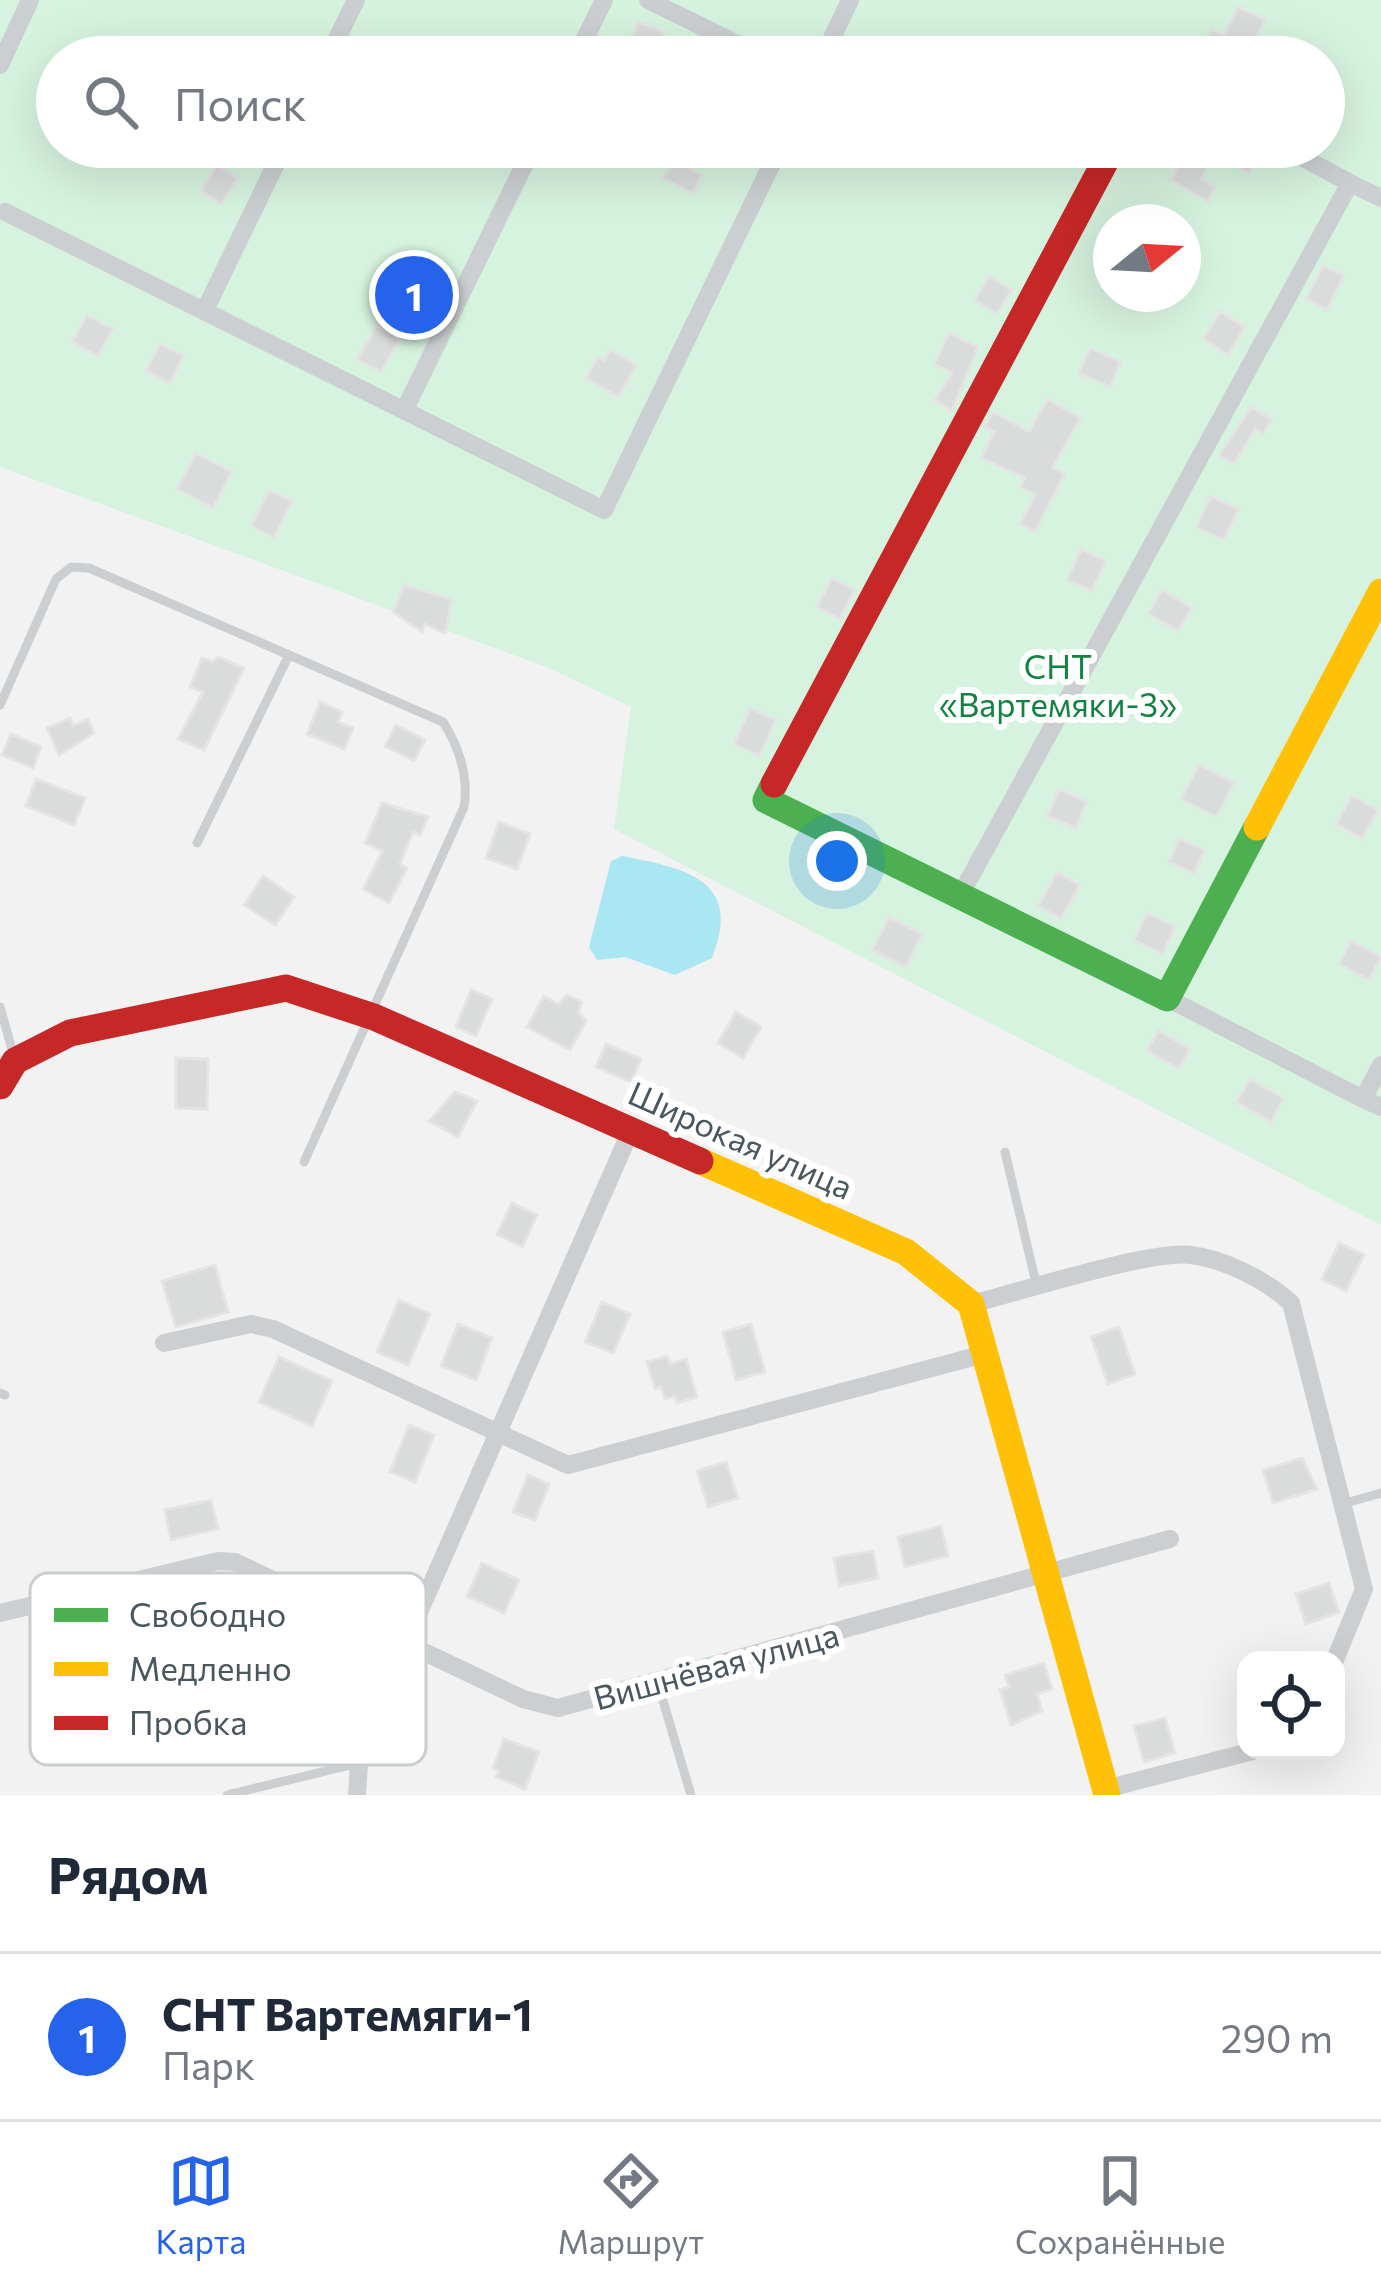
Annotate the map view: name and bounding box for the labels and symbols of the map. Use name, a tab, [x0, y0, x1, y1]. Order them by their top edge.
north arrow	[1093, 204, 1201, 312]
pin: 1	[375, 250, 453, 340]
park label: СНТ «Вартемяки-3»	[939, 645, 1177, 724]
your location	[807, 831, 867, 891]
street label: Широкая улица	[623, 1071, 859, 1207]
legend	[30, 1573, 426, 1765]
text: Свободно	[129, 1593, 286, 1634]
street label: Вишнёвая улица	[589, 1613, 843, 1717]
text: Медленно	[129, 1647, 292, 1688]
text: Пробка	[129, 1701, 247, 1742]

